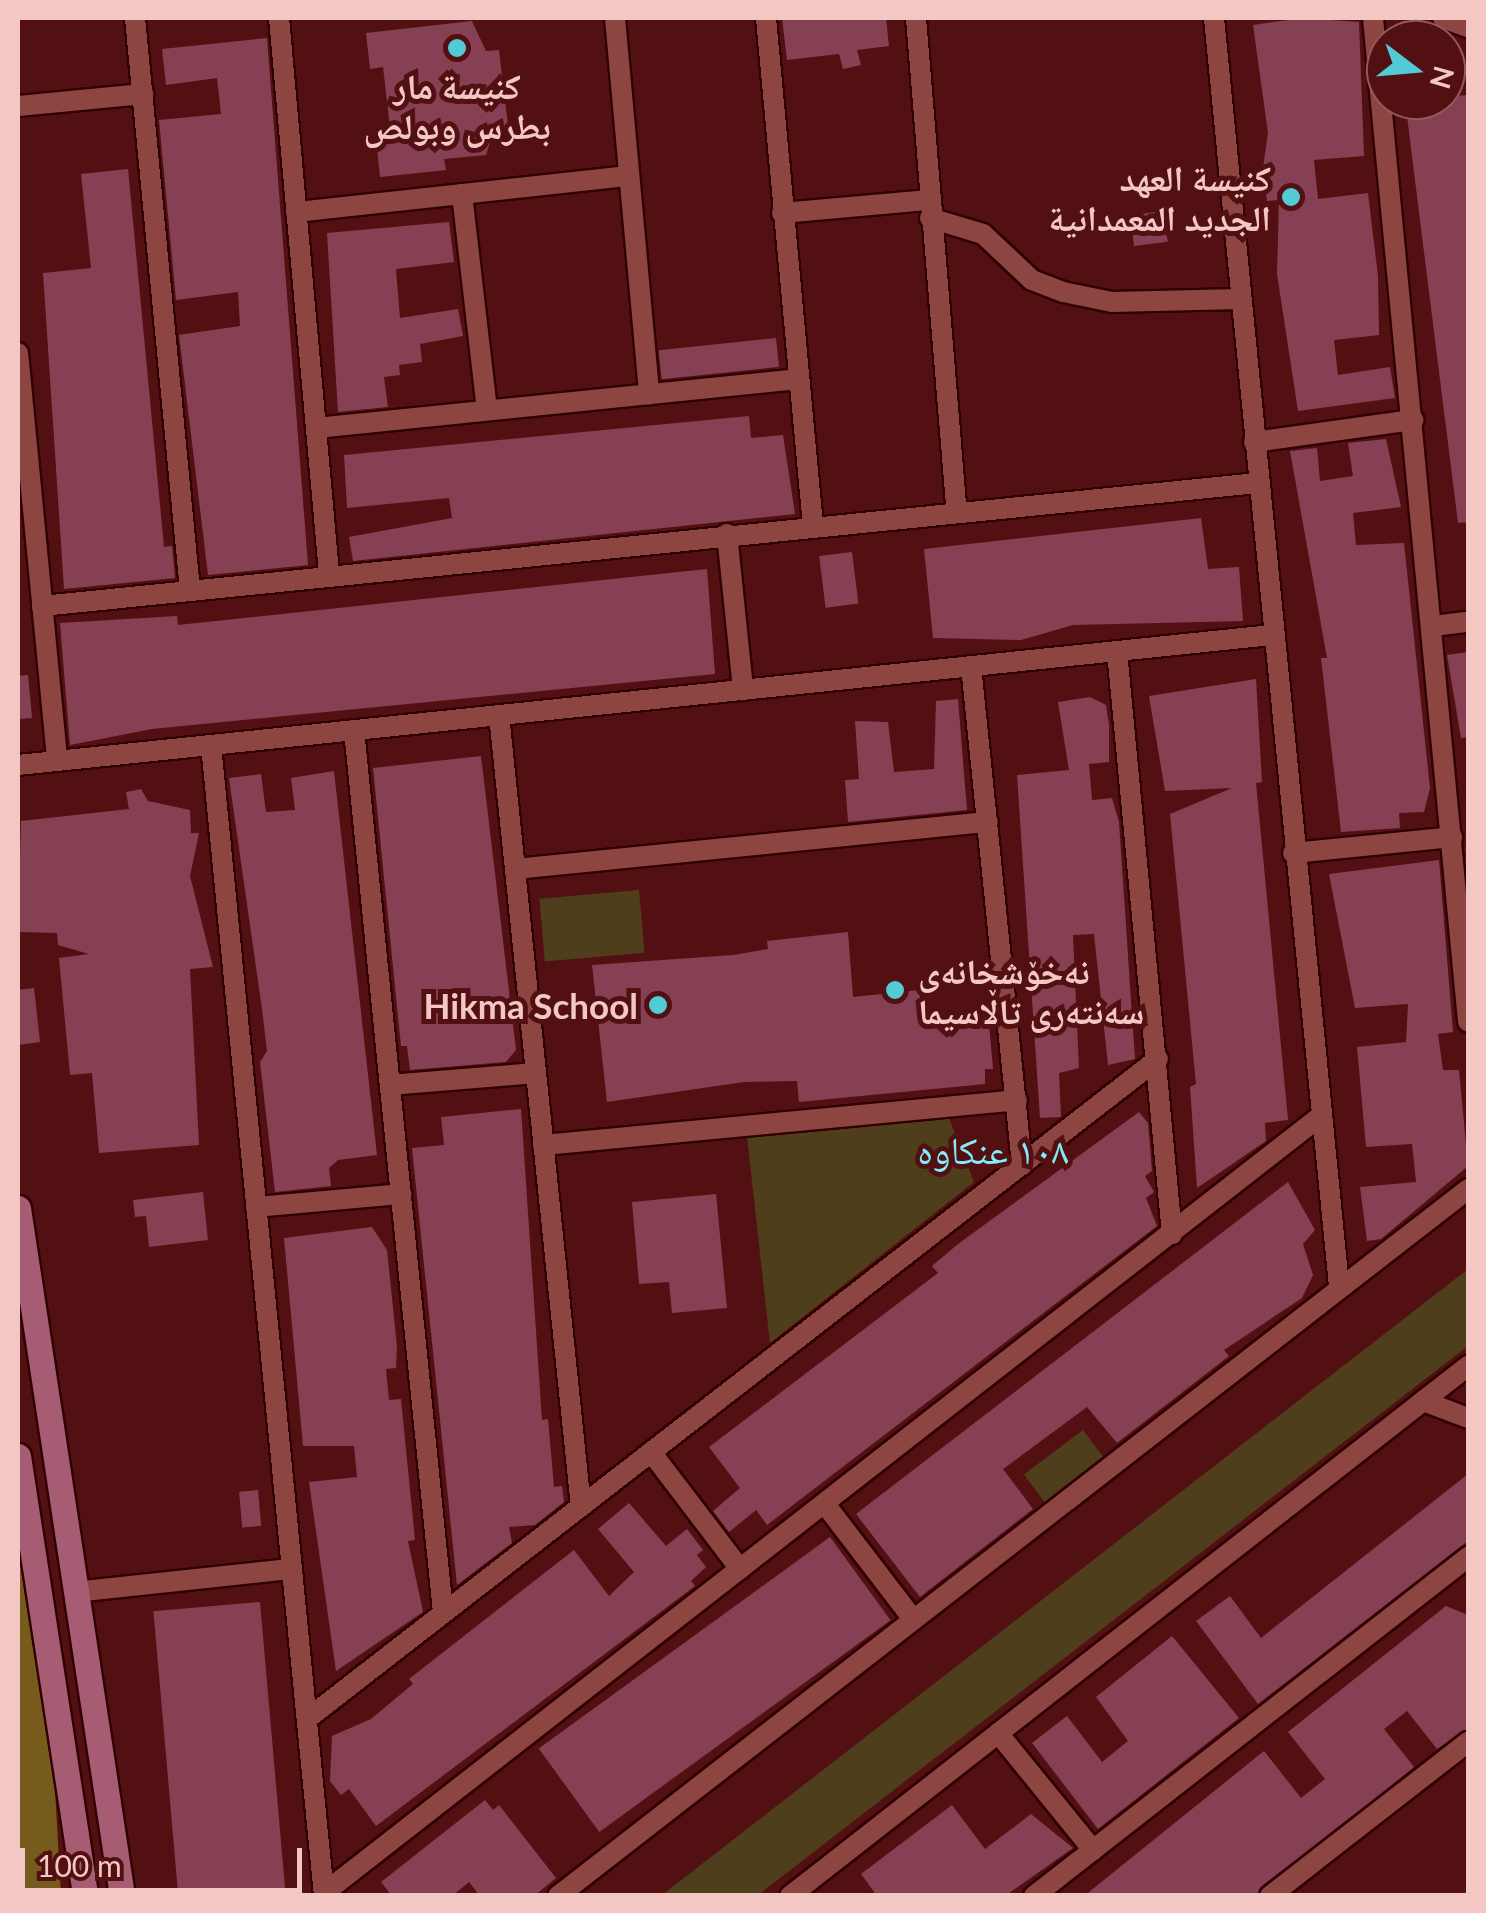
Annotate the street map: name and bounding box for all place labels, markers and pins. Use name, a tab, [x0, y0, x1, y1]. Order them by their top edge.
marker: كنيسة مار بطرس وبولص	[446, 37, 468, 59]
place label: كنيسة مار بطرس وبولص	[363, 64, 551, 146]
place label: كنيسة العهد الجديد المعمدانية	[1048, 156, 1271, 238]
marker: كنيسة العهد الجديد المعمدانية	[1280, 186, 1302, 208]
place label: نەخۆشخانەی سەنتەری تاڵاسیما	[918, 949, 1144, 1031]
marker: نەخۆشخانەی سەنتەری تاڵاسیما	[882, 977, 908, 1003]
place label: Hikma School	[423, 984, 638, 1026]
marker: Hikma School	[647, 994, 669, 1016]

